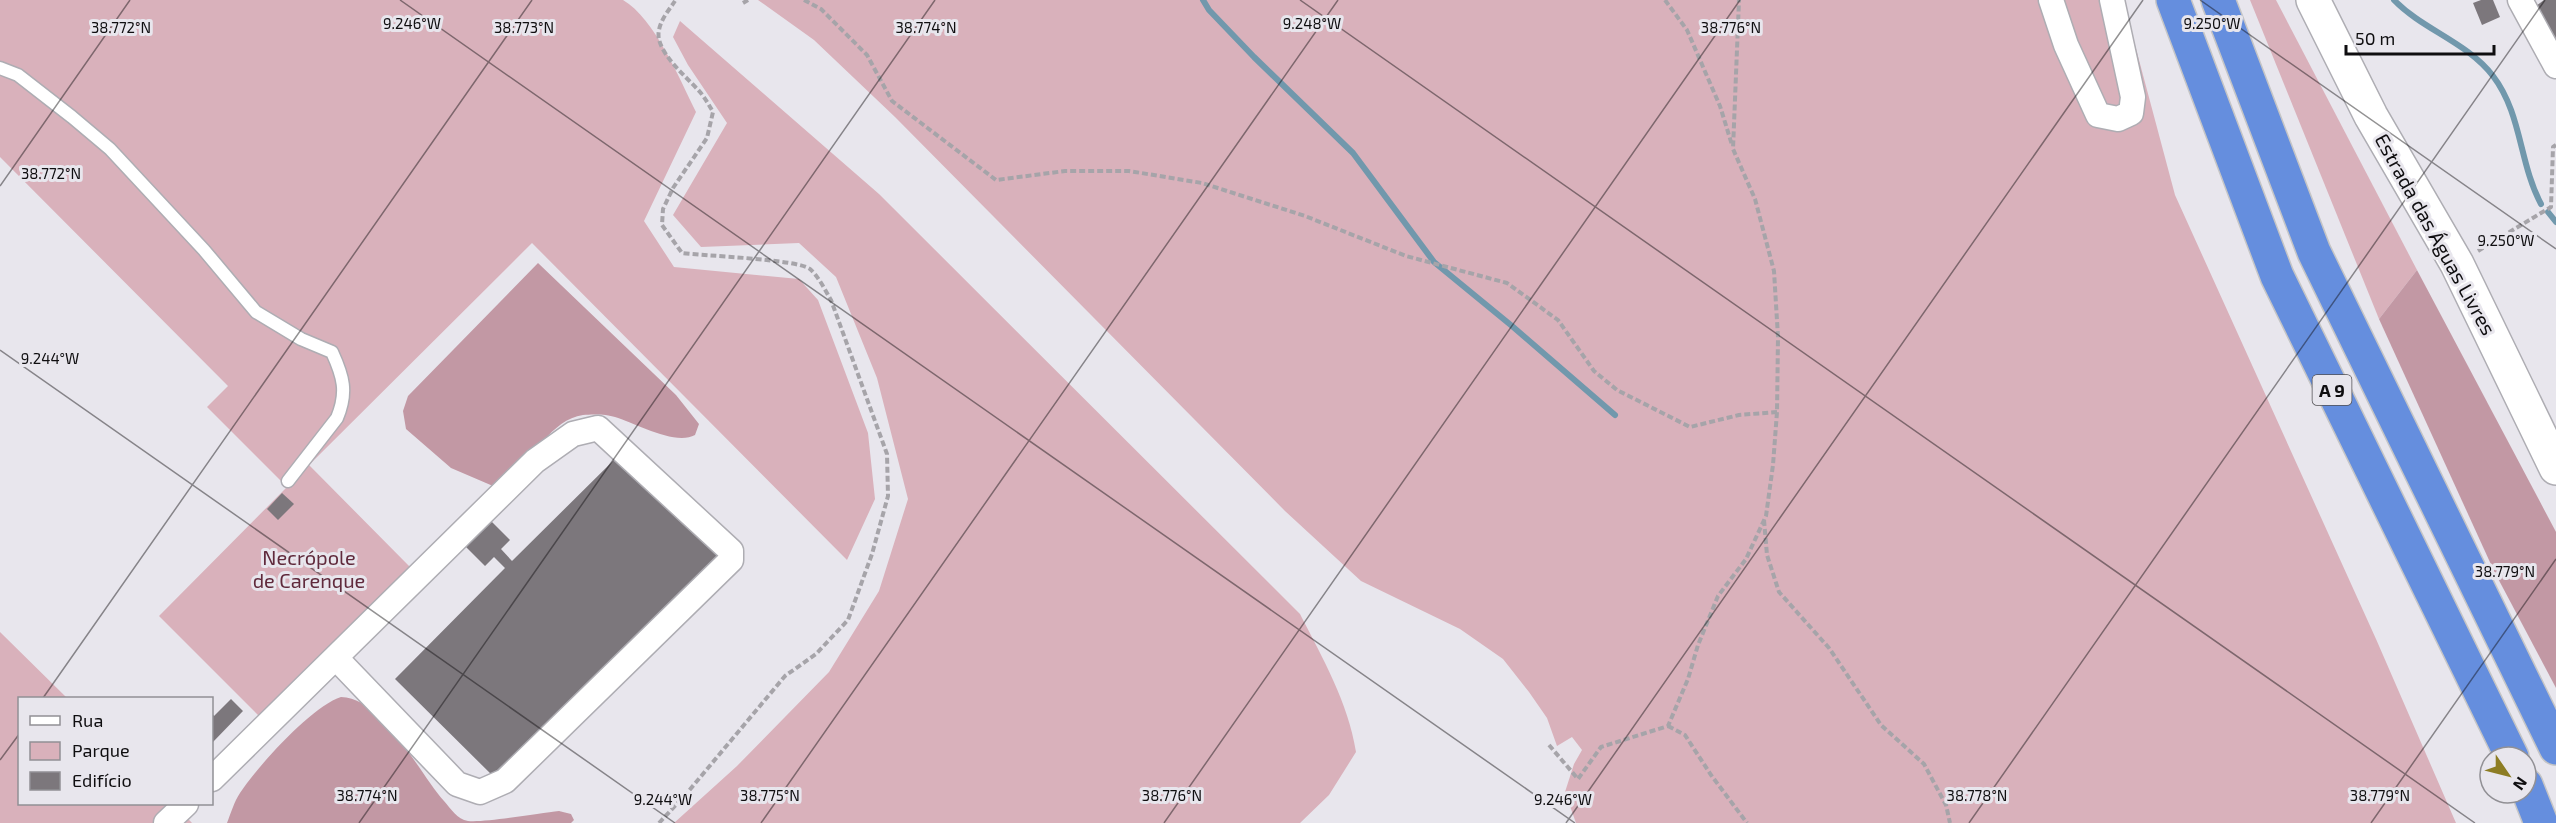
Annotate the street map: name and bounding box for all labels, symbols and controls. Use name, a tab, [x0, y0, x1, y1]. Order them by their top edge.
text: 9.246°W	[383, 14, 441, 32]
text: 9.248°W	[1283, 14, 1341, 32]
text: 9.250°W	[2183, 14, 2241, 32]
text: 38.772°N	[91, 18, 151, 36]
text: 38.773°N	[494, 18, 554, 36]
text: 38.774°N	[896, 18, 956, 36]
text: 38.776°N	[1701, 18, 1761, 36]
scale bar	[2346, 18, 2494, 56]
text: 50 m	[2355, 27, 2395, 49]
street label: Estrada das Águas Livres	[2371, 129, 2501, 339]
text: 38.772°N	[21, 164, 81, 182]
text: 9.250°W	[2477, 231, 2535, 249]
text: 9.244°W	[21, 349, 79, 367]
road number: A 9	[2312, 375, 2352, 405]
park label: Necrópole de Carenque	[253, 545, 365, 592]
text: 38.779°N	[2475, 562, 2535, 580]
legend	[18, 697, 213, 805]
text: Rua	[72, 709, 103, 731]
text: Parque	[72, 739, 130, 761]
north arrow	[2478, 745, 2538, 805]
text: Edifício	[72, 769, 132, 791]
text: N	[2510, 774, 2532, 794]
text: 38.774°N	[337, 786, 397, 804]
text: 38.775°N	[740, 786, 800, 804]
text: 38.776°N	[1142, 786, 1202, 804]
text: 38.778°N	[1947, 786, 2007, 804]
text: 38.779°N	[2350, 786, 2410, 804]
text: 9.244°W	[634, 790, 692, 808]
text: 9.246°W	[1534, 790, 1592, 808]

